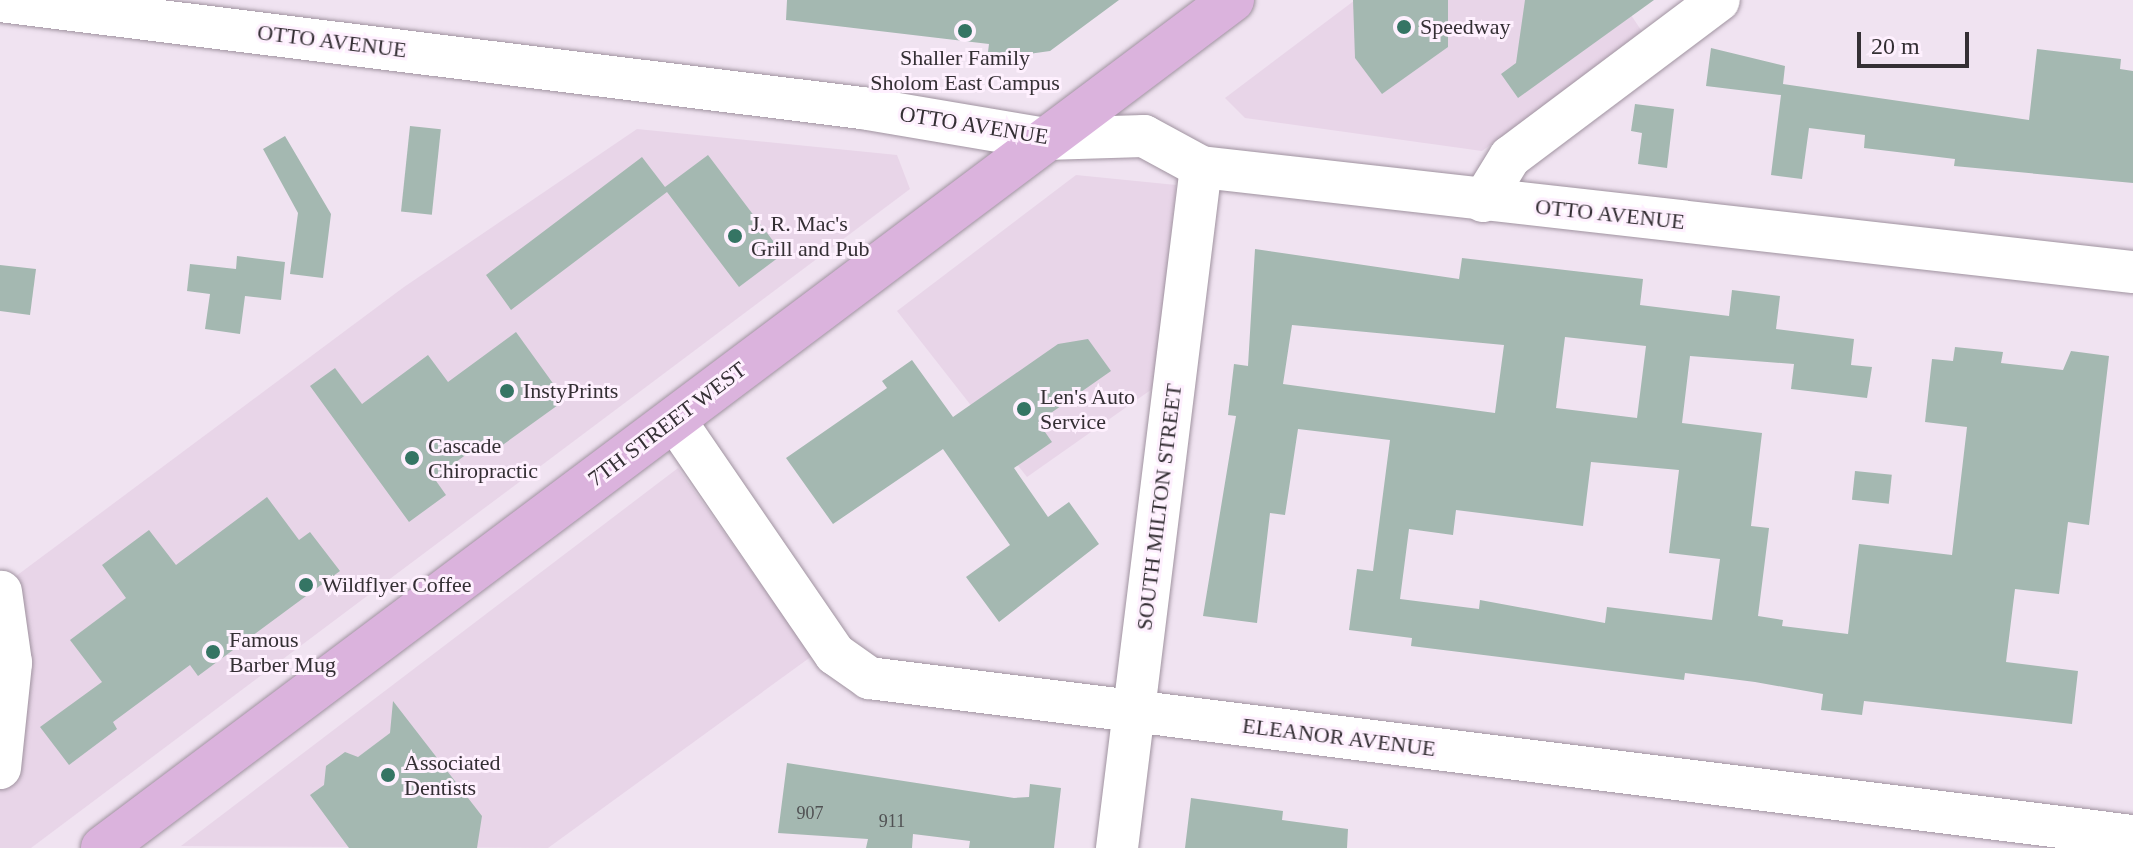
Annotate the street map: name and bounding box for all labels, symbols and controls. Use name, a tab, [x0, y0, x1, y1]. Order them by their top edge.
place label: Speedway	[1420, 14, 1510, 40]
scale bar	[1861, 16, 1973, 66]
marker: Speedway	[1395, 18, 1413, 36]
street label: OTTO AVENUE	[255, 19, 409, 63]
marker: Shaller Family Sholom East Campus	[956, 22, 974, 40]
text: 20 m	[1871, 33, 1920, 59]
place label: Shaller Family Sholom East Campus	[870, 44, 1060, 96]
street label: OTTO AVENUE	[897, 100, 1051, 150]
street label: OTTO AVENUE	[1533, 193, 1687, 235]
place label: J. R. Mac's Grill and Pub	[751, 210, 870, 262]
marker: J. R. Mac's Grill and Pub	[726, 227, 744, 245]
street label: 7TH STREET WEST	[582, 356, 752, 492]
place label: InstyPrints	[523, 378, 618, 404]
marker: InstyPrints	[498, 382, 516, 400]
street label: SOUTH MILTON STREET	[1131, 382, 1187, 632]
place label: Len's Auto Service	[1040, 383, 1136, 434]
marker: Len's Auto Service	[1015, 400, 1033, 418]
place label: Cascade Chiropractic	[428, 432, 538, 484]
marker: Cascade Chiropractic	[403, 449, 421, 467]
place label: Wildflyer Coffee	[322, 572, 472, 598]
marker: Wildflyer Coffee	[297, 576, 315, 594]
place label: Famous Barber Mug	[229, 626, 336, 678]
marker: Famous Barber Mug	[204, 643, 222, 661]
street label: ELEANOR AVENUE	[1240, 712, 1438, 762]
place label: Associated Dentists	[404, 749, 501, 800]
marker: Associated Dentists	[379, 766, 397, 784]
house number: 907	[796, 802, 824, 824]
house number: 911	[879, 810, 905, 832]

